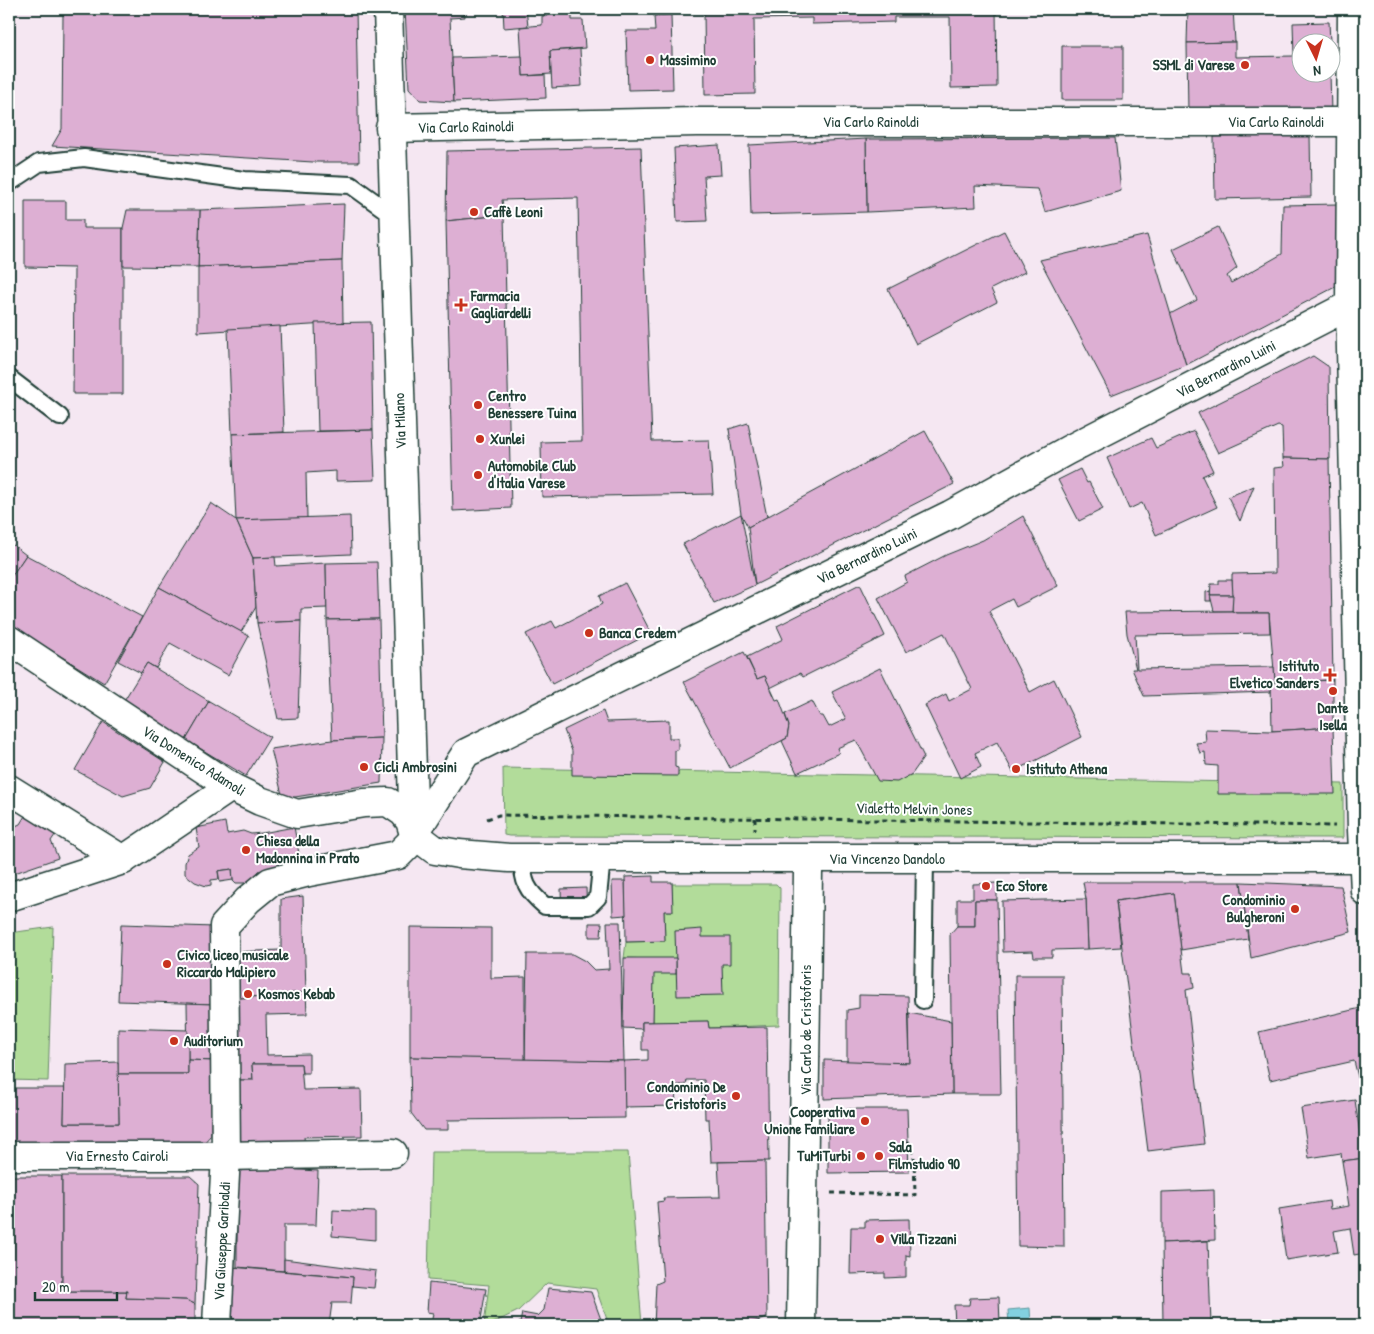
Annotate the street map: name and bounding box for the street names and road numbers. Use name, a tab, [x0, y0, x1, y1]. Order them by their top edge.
street label: Via Carlo Rainoldi	[823, 111, 919, 132]
street label: Via Carlo Rainoldi	[1228, 111, 1324, 132]
street label: Via Carlo Rainoldi	[418, 115, 514, 138]
street label: Via Bernardino Luini	[1172, 334, 1279, 403]
street label: Via Milano	[388, 393, 411, 449]
street label: Via Bernardino Luini	[813, 522, 921, 589]
street label: Via Domenico Adamoli	[138, 720, 250, 801]
street label: Vialetto Melvin Jones	[856, 797, 972, 820]
street label: Via Vincenzo Dandolo	[829, 848, 945, 869]
street label: Via Carlo de Cristoforis	[795, 965, 816, 1095]
street label: Via Ernesto Cairoli	[65, 1145, 169, 1166]
street label: Via Giuseppe Garibaldi	[208, 1181, 235, 1301]

